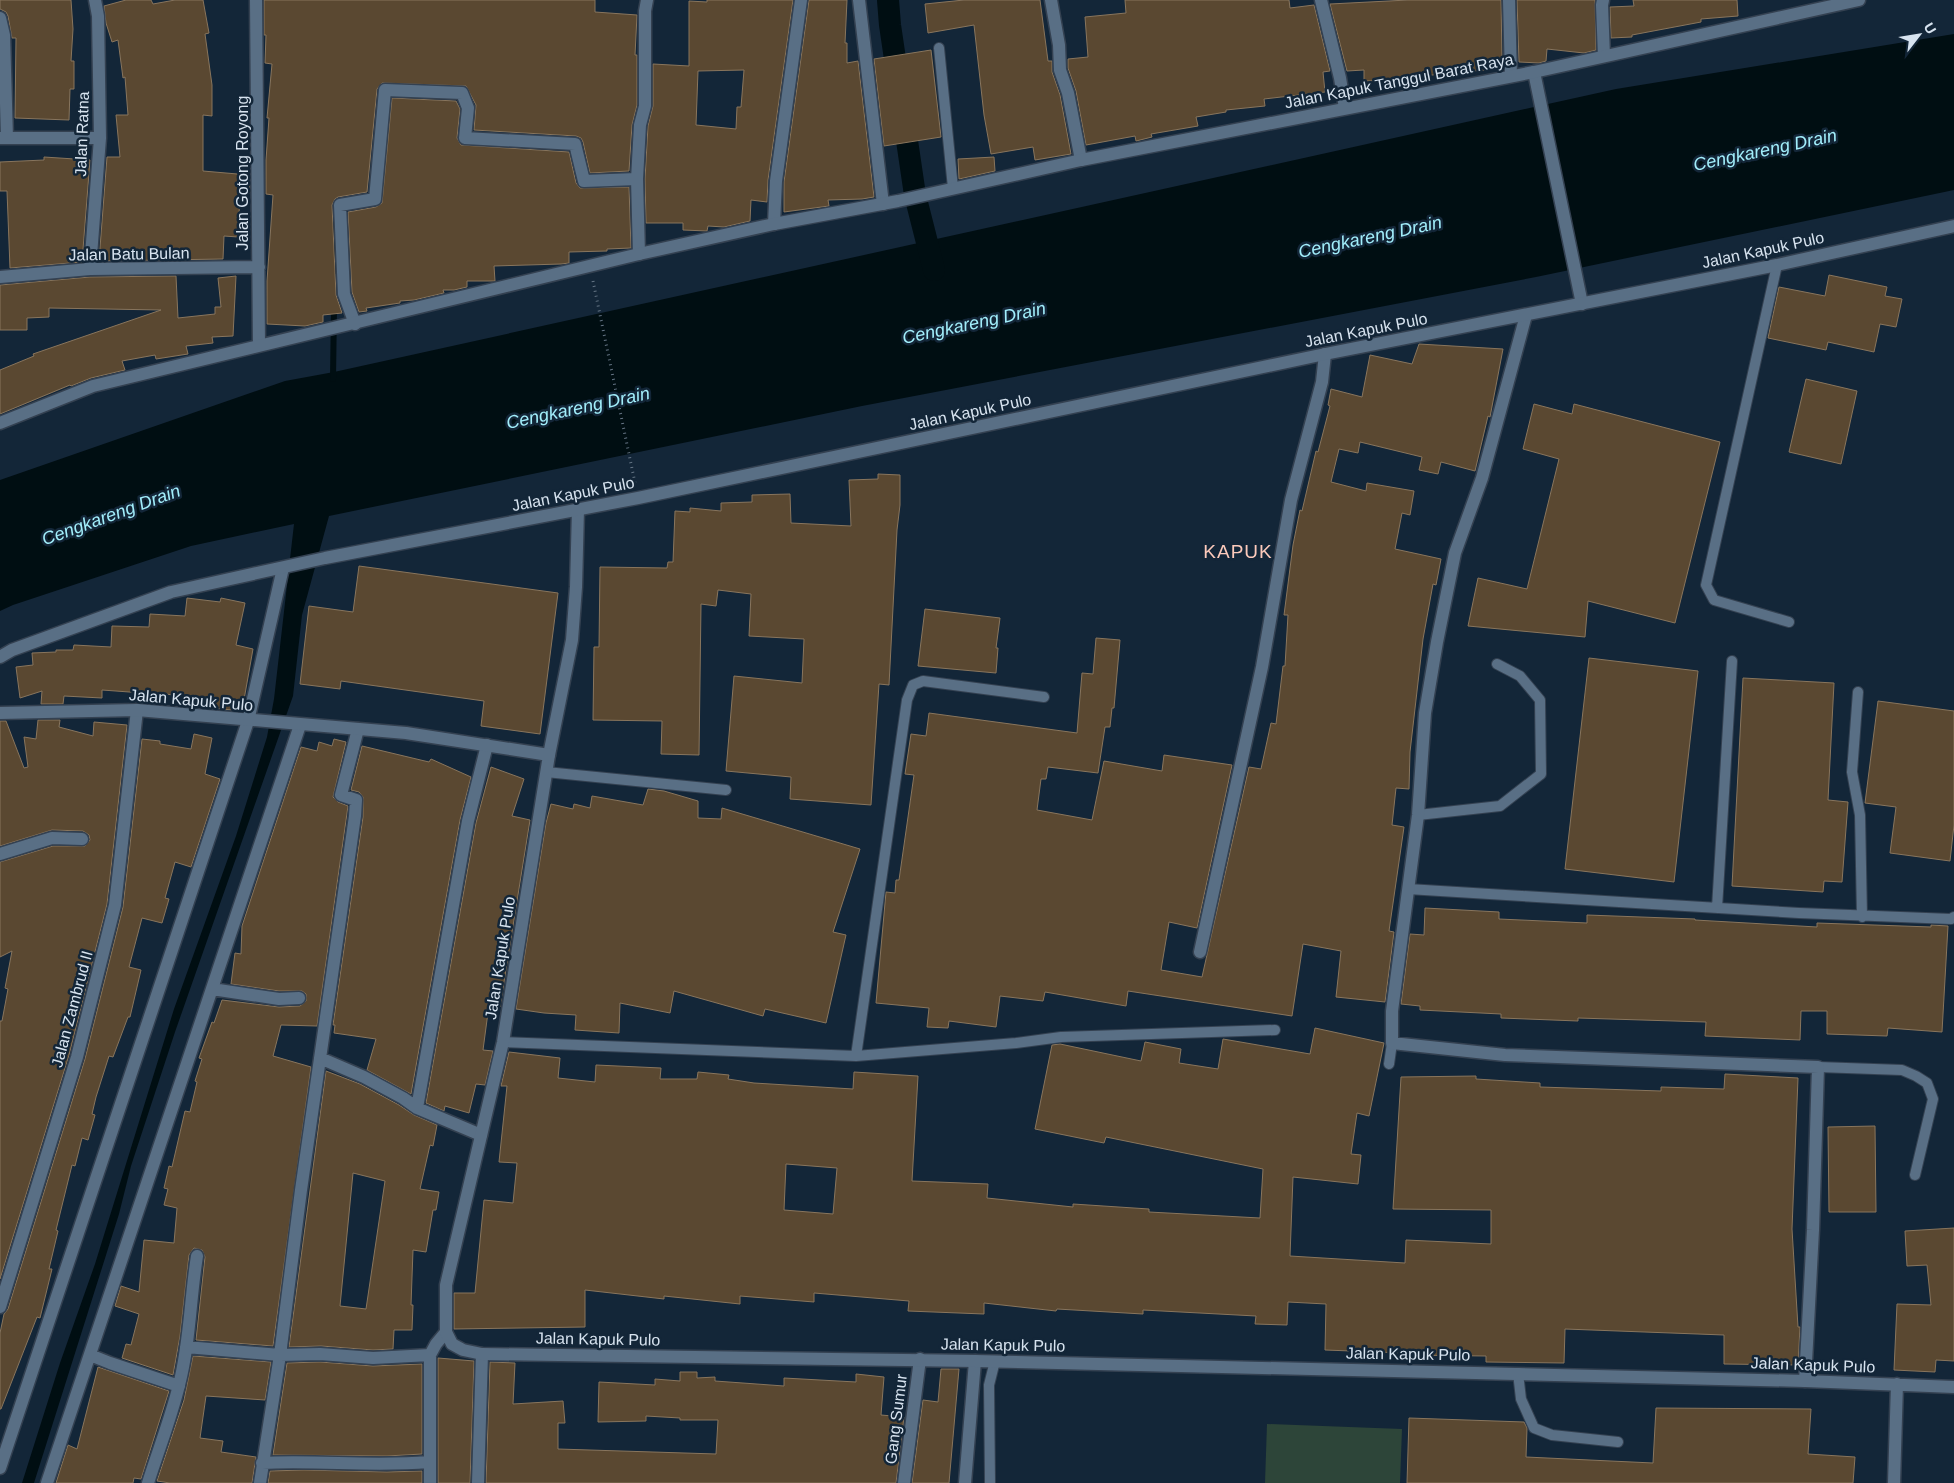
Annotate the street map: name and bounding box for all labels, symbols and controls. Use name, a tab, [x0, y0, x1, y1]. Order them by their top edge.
north arrow	[1894, 10, 1944, 60]
text: U	[1921, 20, 1940, 37]
street label: Jalan Kapuk Tanggul Barat Raya	[1283, 50, 1515, 112]
street label: Jalan Ratna	[72, 91, 92, 177]
street label: Jalan Gotong Royong	[234, 96, 251, 250]
water label: Cengkareng Drain	[1691, 125, 1839, 175]
water label: Cengkareng Drain	[1296, 212, 1444, 262]
street label: Jalan Kapuk Pulo	[1700, 229, 1826, 271]
street label: Jalan Batu Bulan	[68, 244, 190, 264]
water label: Cengkareng Drain	[900, 298, 1048, 348]
street label: Jalan Kapuk Pulo	[1303, 310, 1429, 350]
water label: Cengkareng Drain	[504, 383, 652, 433]
street label: Jalan Kapuk Pulo	[907, 391, 1033, 433]
street label: Jalan Kapuk Pulo	[510, 474, 636, 514]
water label: Cengkareng Drain	[39, 481, 183, 549]
district label: KAPUK	[1203, 541, 1273, 562]
street label: Jalan Kapuk Pulo	[128, 686, 254, 714]
street label: Jalan Kapuk Pulo	[482, 895, 518, 1021]
street label: Jalan Zambrud II	[48, 949, 96, 1069]
street label: Jalan Kapuk Pulo	[536, 1329, 661, 1349]
street label: Jalan Kapuk Pulo	[941, 1335, 1066, 1355]
street label: Jalan Kapuk Pulo	[1346, 1344, 1471, 1364]
street label: Jalan Kapuk Pulo	[1750, 1354, 1876, 1376]
street label: Gang Sumur	[882, 1372, 910, 1465]

